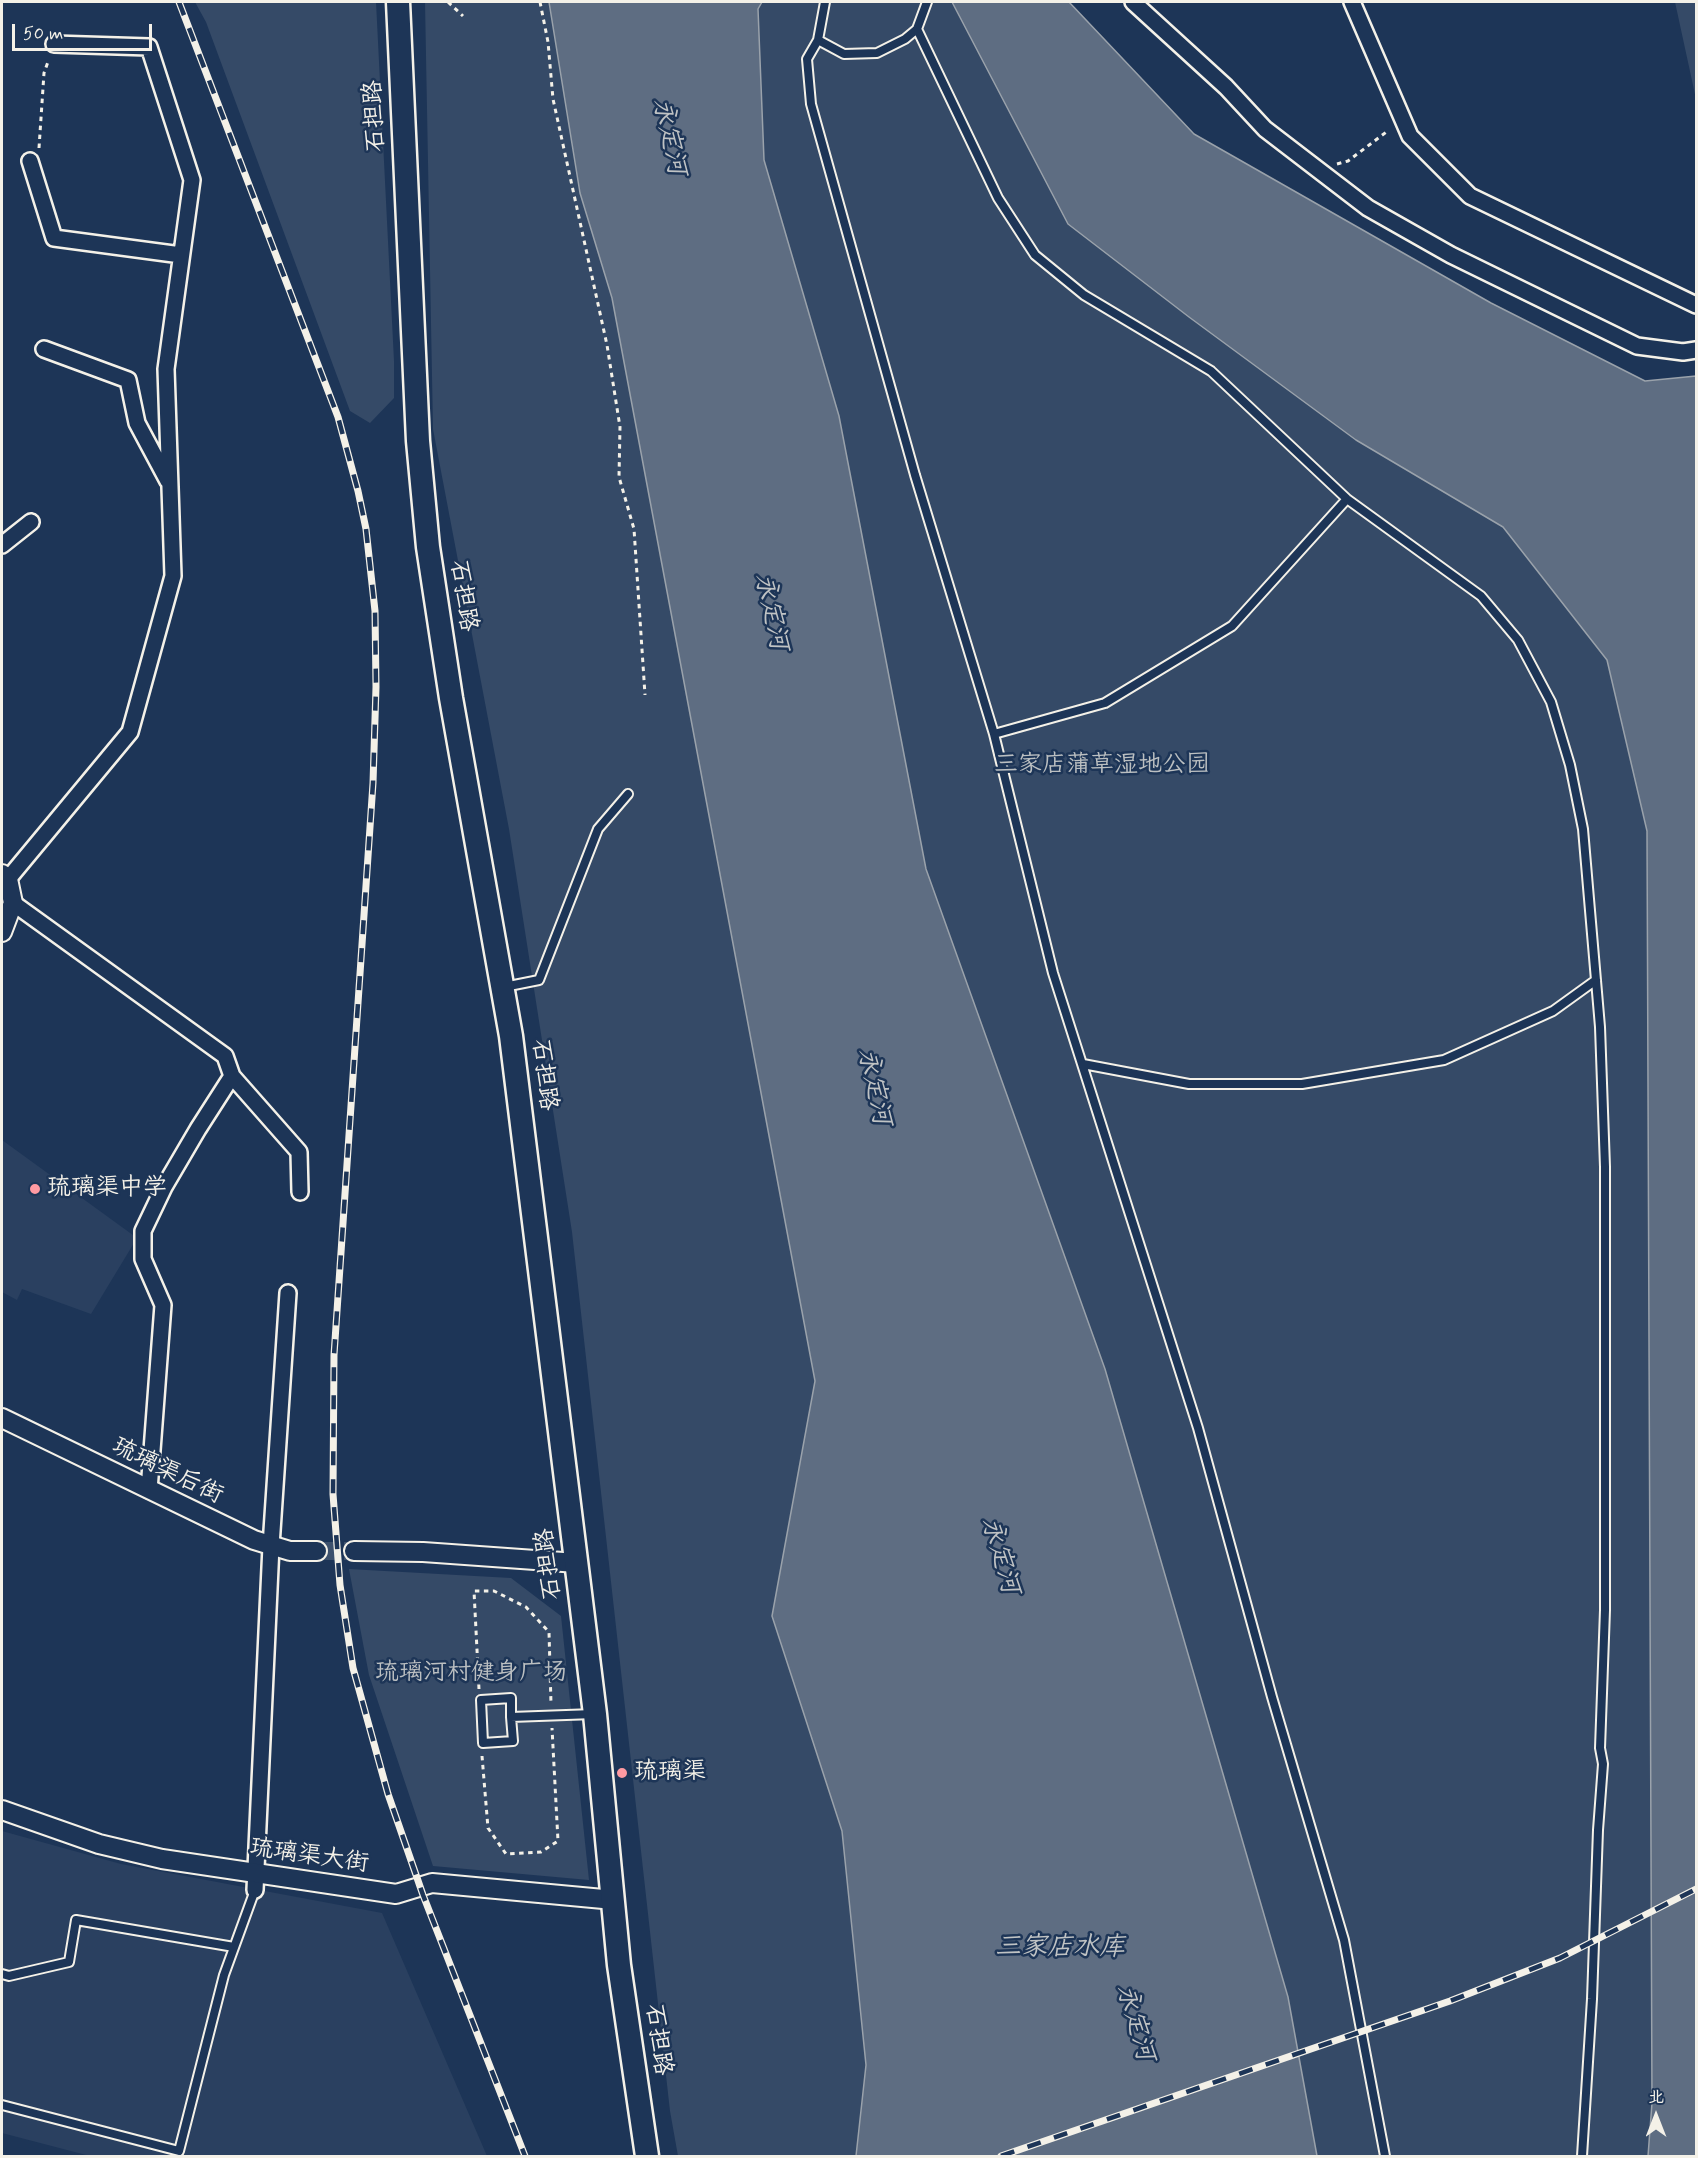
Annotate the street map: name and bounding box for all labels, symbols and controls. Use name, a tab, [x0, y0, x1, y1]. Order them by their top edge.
scale bar	[15, 12, 154, 50]
text: 50 m	[23, 22, 63, 46]
street label: 石担路	[360, 79, 392, 153]
water label: 永定河	[645, 96, 691, 178]
street label: 石担路	[442, 558, 482, 634]
water label: 永定河	[747, 571, 793, 653]
park label: 三家店蒲草湿地公园	[994, 752, 1210, 780]
street label: 石担路	[524, 1038, 562, 1112]
water label: 永定河	[850, 1046, 896, 1128]
place label: 琉璃渠中学	[47, 1175, 167, 1203]
marker: 琉璃渠中学	[28, 1182, 42, 1196]
street label: 琉璃渠后街	[107, 1433, 227, 1511]
water label: 永定河	[973, 1514, 1025, 1598]
street label: 石担路	[531, 1527, 569, 1601]
park label: 琉璃河村健身广场	[375, 1660, 567, 1688]
place label: 琉璃渠	[634, 1759, 706, 1787]
marker: 琉璃渠	[615, 1766, 629, 1780]
street label: 琉璃渠大街	[248, 1834, 370, 1880]
water label: 三家店水库	[995, 1933, 1125, 1965]
water label: 永定河	[1108, 1981, 1160, 2065]
street label: 石担路	[638, 2002, 676, 2078]
north arrow	[1626, 2086, 1686, 2146]
text: 北	[1648, 2087, 1664, 2108]

